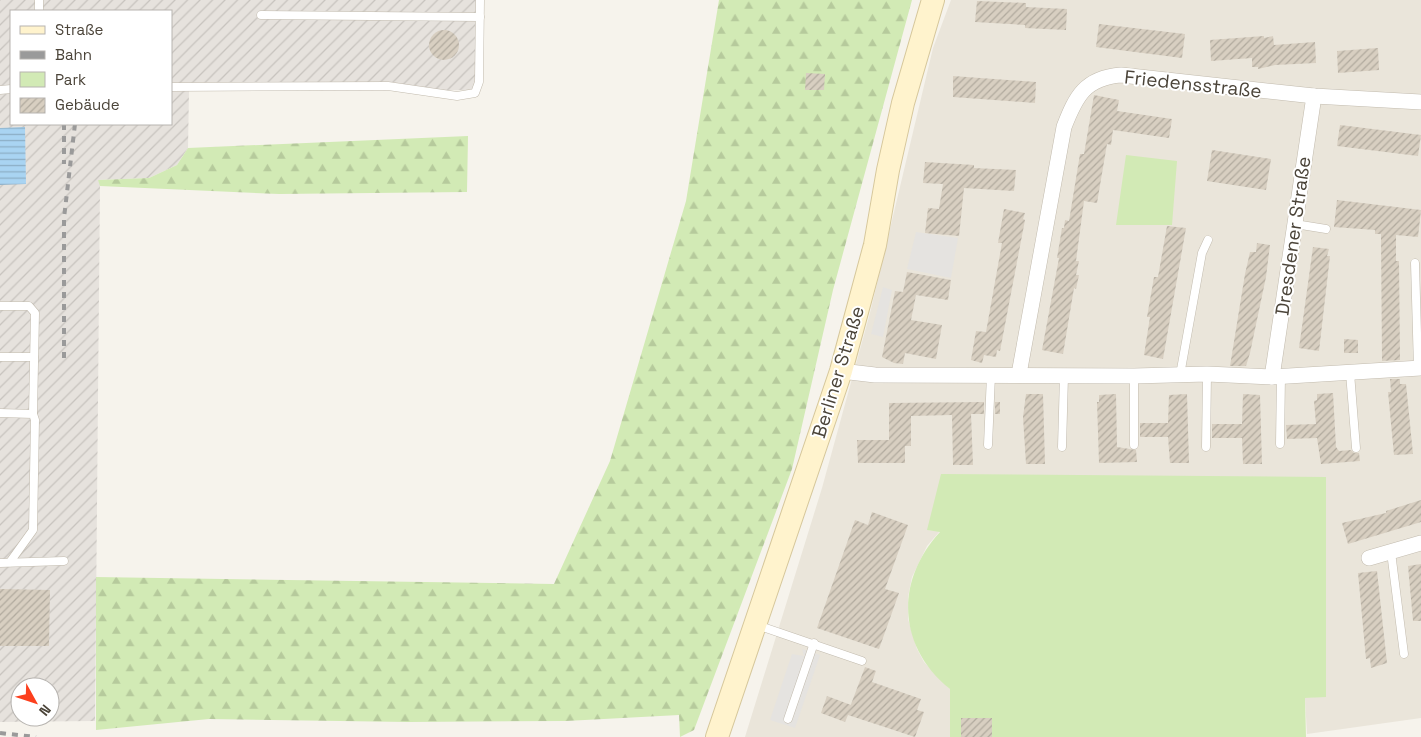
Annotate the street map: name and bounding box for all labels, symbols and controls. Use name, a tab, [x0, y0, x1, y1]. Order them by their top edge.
legend	[10, 10, 172, 125]
text: Straße	[55, 20, 104, 39]
text: Bahn	[55, 45, 92, 64]
street label: Friedensstraße	[1123, 64, 1263, 104]
text: Park	[55, 70, 86, 89]
text: Gebäude	[55, 95, 120, 114]
street label: Dresdener Straße	[1269, 155, 1317, 317]
street label: Berliner Straße	[806, 303, 870, 441]
north arrow	[10, 677, 60, 727]
text: N	[35, 701, 55, 720]

